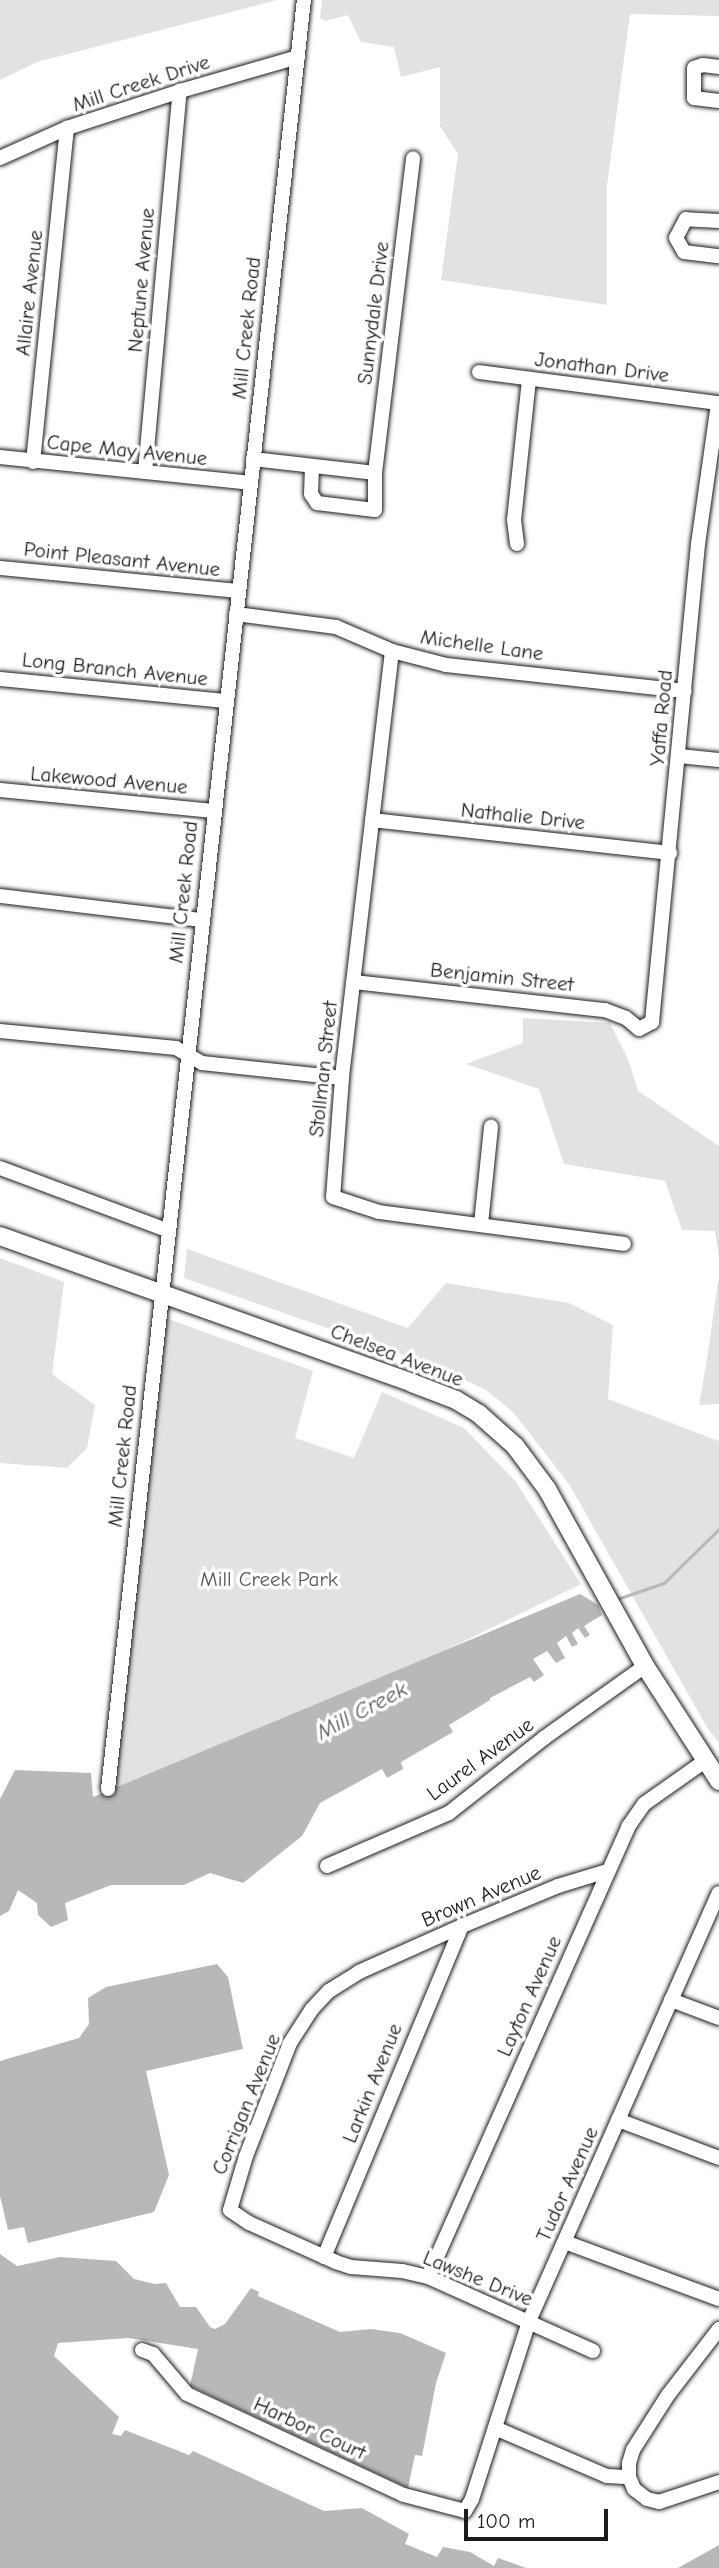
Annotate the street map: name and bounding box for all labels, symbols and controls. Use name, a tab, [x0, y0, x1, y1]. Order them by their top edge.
street label: Mill Creek Drive	[69, 49, 213, 117]
street label: Neptune Avenue	[122, 207, 160, 353]
street label: Allaire Avenue	[10, 229, 48, 357]
street label: Sunnydale Drive	[352, 240, 394, 386]
street label: Mill Creek Road	[226, 256, 266, 400]
street label: Jonathan Drive	[533, 346, 671, 388]
street label: Cape May Avenue	[46, 429, 208, 471]
street label: Point Pleasant Avenue	[23, 536, 221, 582]
street label: Michelle Lane	[419, 624, 545, 666]
street label: Long Branch Avenue	[21, 647, 209, 691]
street label: Yaffa Road	[644, 669, 678, 767]
street label: Lakewood Avenue	[29, 761, 189, 799]
street label: Nathalie Drive	[460, 797, 586, 835]
street label: Mill Creek Road	[163, 820, 203, 964]
street label: Benjamin Street	[429, 957, 575, 997]
street label: Stollman Street	[303, 1000, 343, 1138]
street label: Chelsea Avenue	[327, 1318, 467, 1392]
street label: Mill Creek Road	[102, 1384, 142, 1528]
park label: Mill Creek Park	[200, 1566, 338, 1592]
water label: Mill Creek	[312, 1676, 412, 1746]
street label: Laurel Avenue	[422, 1712, 538, 1806]
street label: Brown Avenue	[418, 1860, 544, 1932]
street label: Layton Avenue	[491, 1932, 567, 2060]
street label: Larkin Avenue	[337, 2019, 407, 2147]
street label: Corrigan Avenue	[206, 2030, 286, 2178]
street label: Tudor Avenue	[530, 2123, 604, 2245]
street label: Lawshe Drive	[419, 2245, 537, 2311]
street label: Harbor Court	[250, 2391, 370, 2465]
scale bar	[467, 2494, 610, 2538]
text: 100 m	[477, 2509, 535, 2533]

